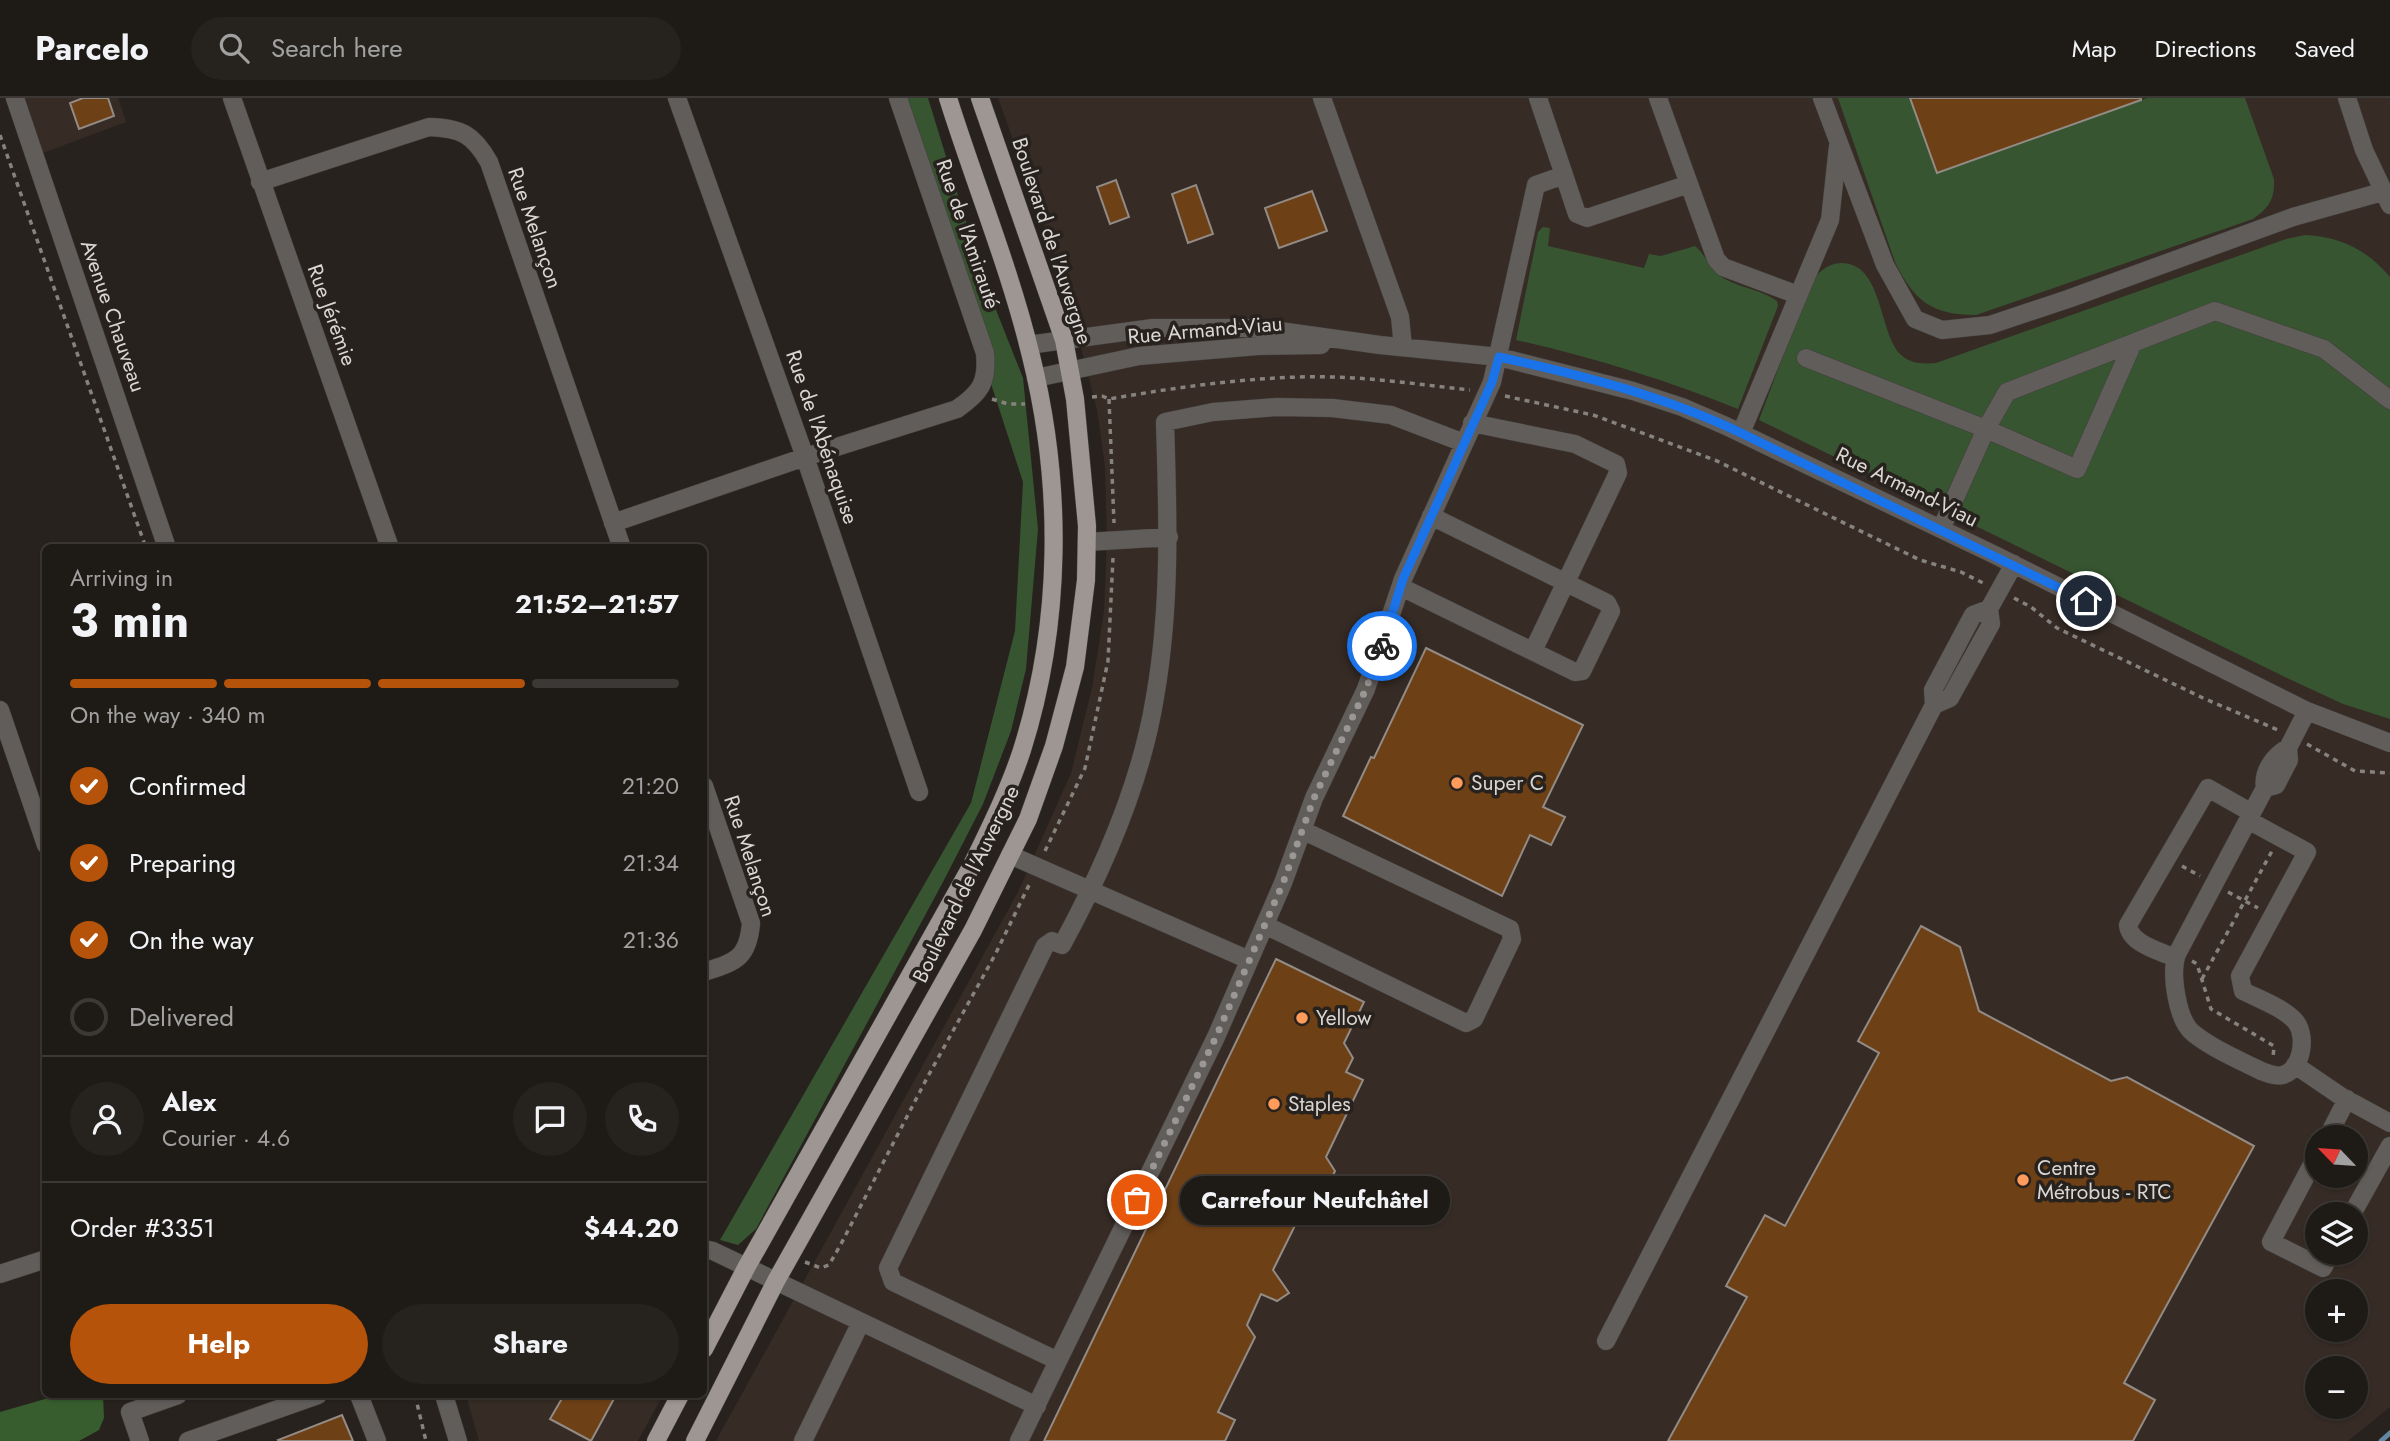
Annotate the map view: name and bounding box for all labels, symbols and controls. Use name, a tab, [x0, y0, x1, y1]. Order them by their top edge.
search box	[191, 17, 681, 80]
text: Parcelo	[35, 25, 149, 72]
icon: search	[215, 29, 253, 67]
text: Search here	[271, 29, 403, 67]
text: Map	[2072, 31, 2117, 66]
text: Directions	[2155, 31, 2256, 66]
text: Saved	[2294, 31, 2355, 66]
street label: Boulevard de l'Auvergne	[1004, 134, 1100, 349]
street label: Rue de l'Amirauté	[928, 155, 1008, 313]
street label: Rue Melançon	[500, 163, 570, 293]
street label: Avenue Chauveau	[73, 236, 153, 396]
street label: Rue Jérémie	[300, 260, 364, 370]
street label: Rue Armand-Viau	[1126, 308, 1284, 352]
street label: Rue de l'Abénaquise	[778, 346, 866, 528]
street label: Rue Armand-Viau	[1831, 439, 1983, 535]
text: Arriving in	[70, 561, 173, 595]
pin	[2056, 571, 2116, 631]
icon: home	[2067, 582, 2105, 620]
text: 21:52–21:57	[515, 585, 679, 623]
text: 3 min	[70, 588, 189, 654]
courier	[1347, 611, 1417, 681]
icon: bike	[1363, 627, 1401, 665]
text: On the way · 340 m	[70, 698, 266, 732]
icon: check	[70, 767, 108, 805]
text: Confirmed	[129, 767, 246, 805]
place label: Super C	[1471, 768, 1544, 798]
text: 21:20	[622, 769, 679, 803]
marker: Super C	[1449, 775, 1465, 791]
street label: Boulevard de l'Auvergne	[905, 780, 1027, 988]
street label: Rue Melançon	[716, 791, 784, 921]
icon: check	[70, 844, 108, 882]
text: Preparing	[129, 844, 236, 882]
text: 21:34	[623, 846, 679, 880]
icon: check	[70, 921, 108, 959]
text: On the way	[129, 921, 254, 959]
text: 21:36	[623, 923, 679, 957]
text: Delivered	[129, 998, 234, 1036]
place label: Yellow	[1316, 1003, 1372, 1033]
marker: Yellow	[1294, 1010, 1310, 1026]
button: person	[70, 1082, 144, 1156]
button: chat	[513, 1082, 587, 1156]
button: phone	[605, 1082, 679, 1156]
text: Alex	[162, 1083, 216, 1121]
place label: Staples	[1288, 1089, 1351, 1119]
marker: Staples	[1266, 1096, 1282, 1112]
text: Courier · 4.6	[162, 1121, 290, 1155]
north arrow	[2305, 1125, 2368, 1188]
map controls	[2305, 1125, 2368, 1419]
place label: Centre Métrobus - RTC	[2037, 1153, 2172, 1207]
pin	[1107, 1170, 1167, 1230]
marker: Centre Métrobus - RTC	[2015, 1172, 2031, 1188]
callout: Carrefour Neufchâtel	[1179, 1176, 1448, 1224]
icon: bag	[1118, 1181, 1156, 1219]
text: Carrefour Neufchâtel	[1201, 1183, 1429, 1217]
button: layers	[2305, 1202, 2368, 1265]
text: Order #3351	[70, 1209, 215, 1247]
text: $44.20	[584, 1209, 679, 1247]
button: +	[2305, 1279, 2368, 1342]
button: Help	[70, 1304, 368, 1384]
button: Share	[382, 1304, 679, 1384]
button: −	[2305, 1356, 2368, 1419]

